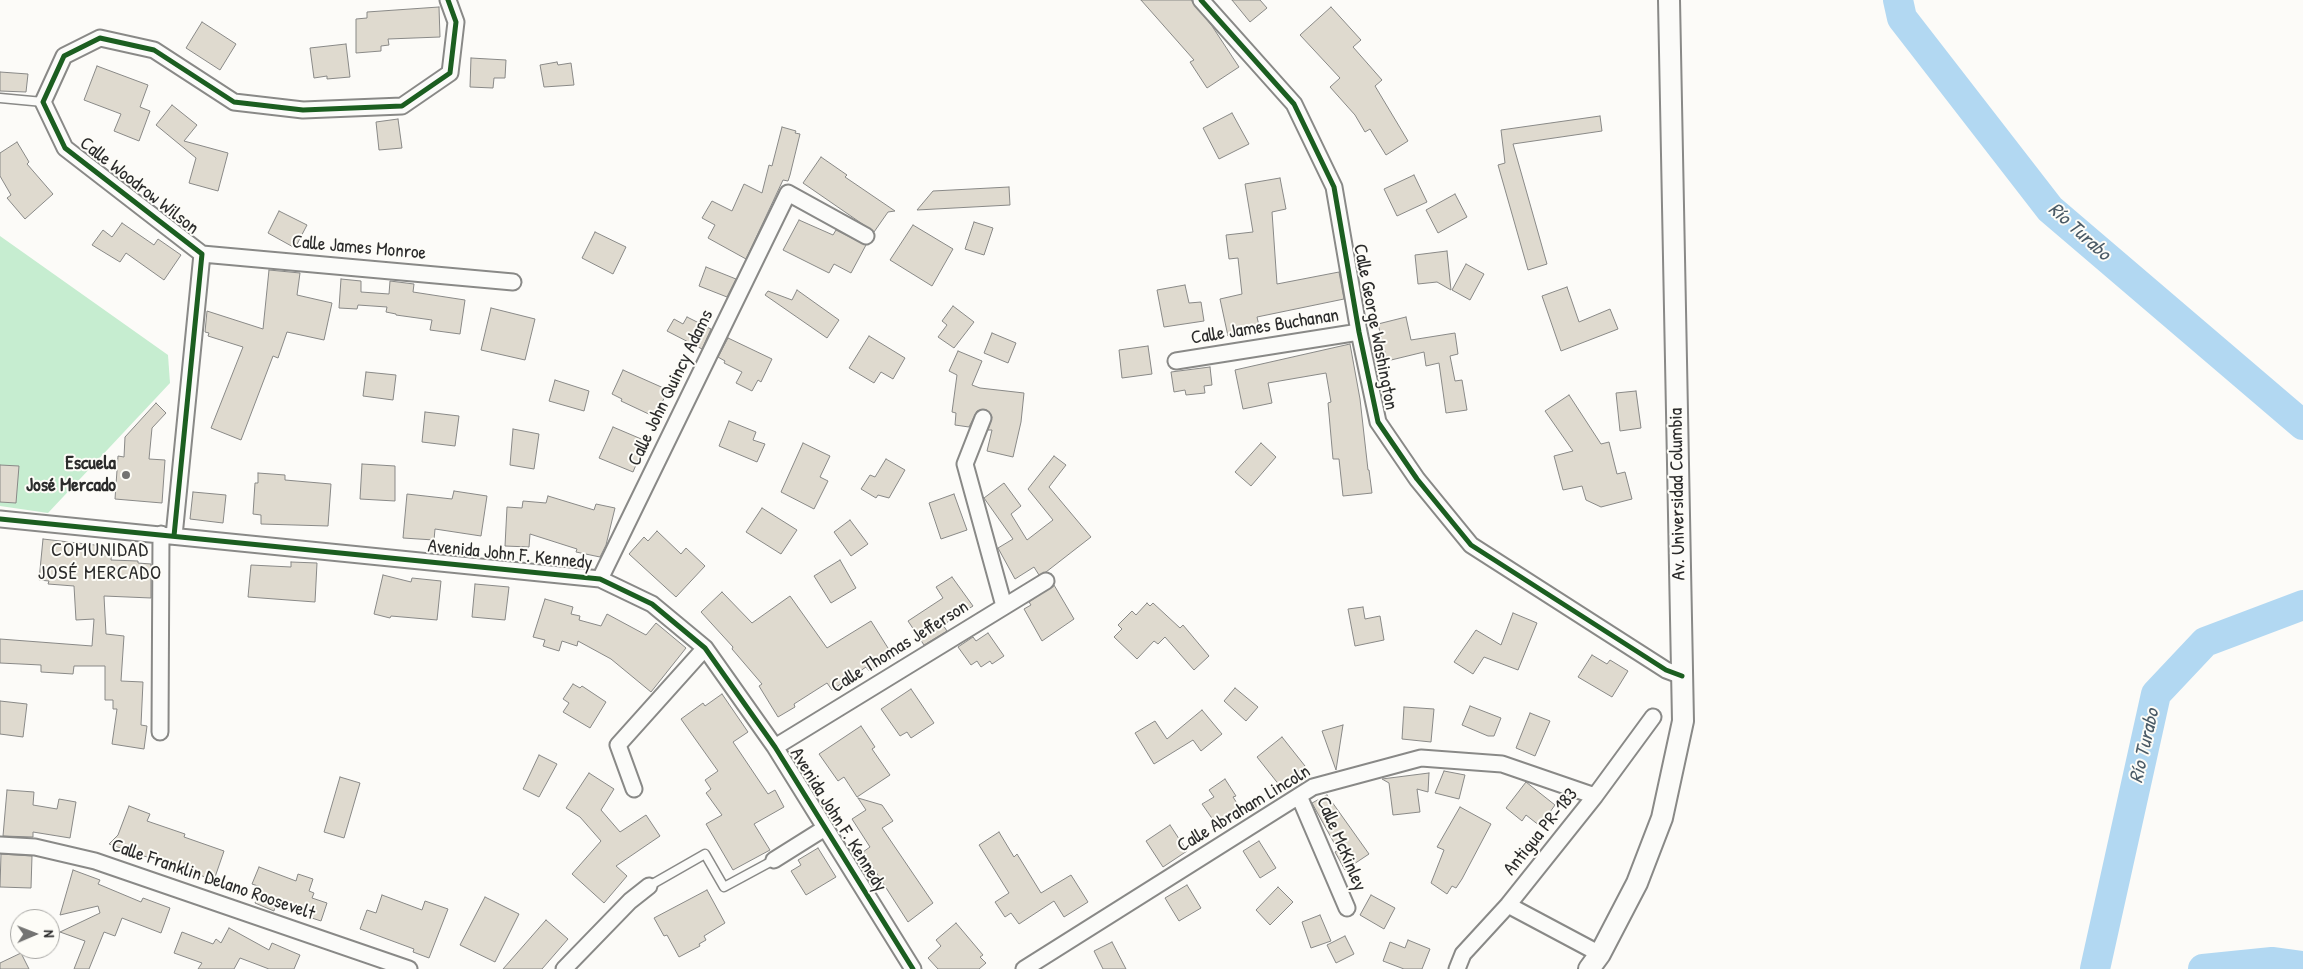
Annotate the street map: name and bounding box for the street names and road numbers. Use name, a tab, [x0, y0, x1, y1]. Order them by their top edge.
street label: Calle Woodrow Wilson	[75, 132, 203, 240]
street label: Calle James Monroe	[291, 231, 427, 265]
street label: Calle George Washington	[1348, 242, 1402, 412]
street label: Calle James Buchanan	[1189, 304, 1341, 350]
street label: Calle John Quincy Adams	[623, 306, 719, 470]
street label: Av. Universidad Columbia	[1665, 408, 1691, 580]
street label: Avenida John F. Kennedy	[427, 535, 593, 575]
street label: Calle Thomas Jefferson	[827, 596, 973, 698]
street label: Avenida John F. Kennedy	[785, 744, 891, 896]
street label: Calle Abraham Lincoln	[1173, 760, 1315, 858]
street label: Antigua PR-183	[1499, 784, 1583, 880]
street label: Calle McKinley	[1311, 793, 1371, 895]
street label: Calle Franklin Delano Roosevelt	[108, 834, 318, 926]

